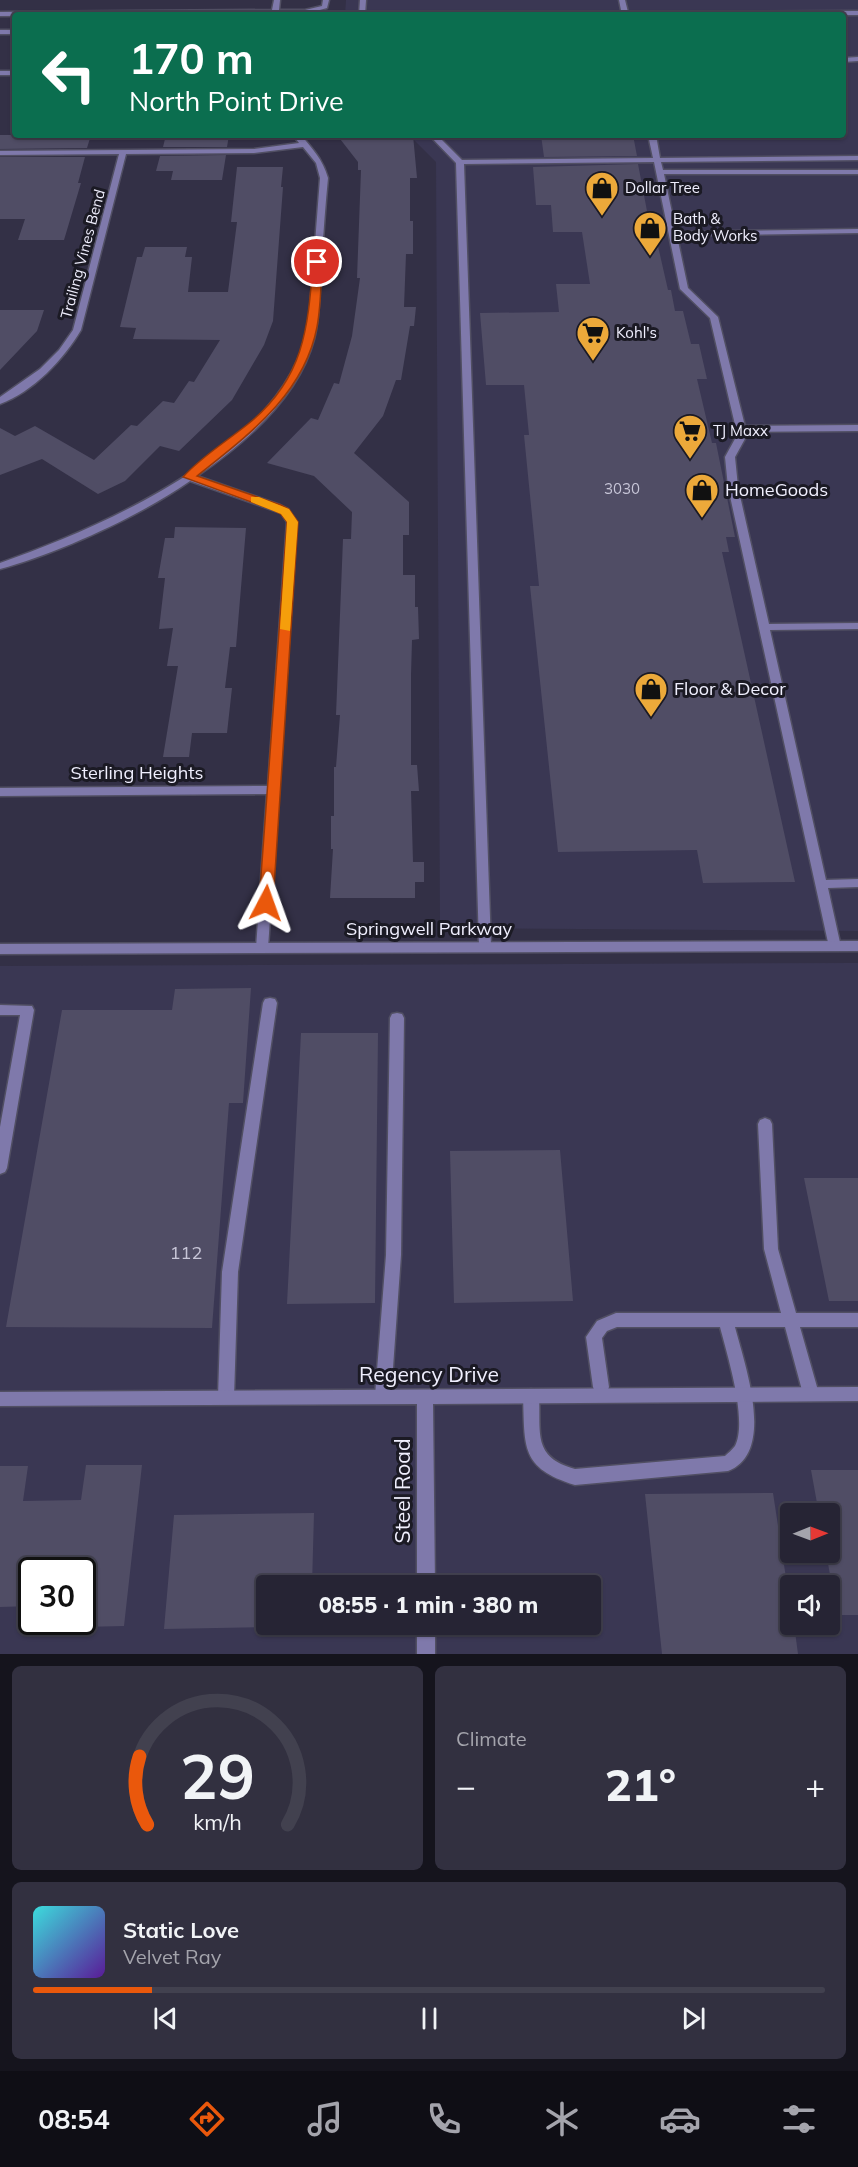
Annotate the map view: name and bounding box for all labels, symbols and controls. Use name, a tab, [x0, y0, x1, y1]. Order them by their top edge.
text: 170 m	[129, 32, 254, 85]
icon: left	[30, 36, 108, 114]
text: North Point Drive	[129, 84, 344, 118]
shop icon: Dollar Tree	[584, 170, 620, 217]
place label: Dollar Tree	[625, 178, 700, 197]
street label: Trailing Vines Bend	[56, 187, 109, 321]
place label: Bath & Body Works	[673, 209, 757, 245]
shop icon: Bath & Body Works	[632, 210, 668, 257]
pin	[291, 236, 342, 287]
icon: arrive	[300, 245, 333, 278]
supermarket icon: Kohl's	[575, 315, 611, 362]
place label: Kohl's	[616, 323, 657, 342]
supermarket icon: TJ Maxx	[672, 413, 708, 460]
place label: TJ Maxx	[713, 421, 768, 440]
shop icon: HomeGoods	[684, 472, 720, 519]
place label: HomeGoods	[725, 478, 828, 501]
house number: 3030	[604, 479, 640, 498]
shop icon: Floor & Decor	[633, 671, 669, 718]
place label: Floor & Decor	[674, 677, 786, 700]
street label: Sterling Heights	[71, 761, 204, 784]
position arrow	[234, 871, 298, 935]
street label: Springwell Parkway	[346, 917, 513, 940]
house number: 112	[170, 1241, 202, 1264]
street label: Regency Drive	[359, 1361, 499, 1387]
street label: Steel Road	[389, 1438, 415, 1544]
north arrow	[780, 1503, 840, 1563]
map controls	[780, 1503, 840, 1635]
speed limit sign: 30	[18, 1557, 96, 1635]
button: sound	[780, 1575, 840, 1635]
text: 08:55 · 1 min · 380 m	[319, 1591, 538, 1619]
text: Climate	[456, 1726, 527, 1751]
text: 29	[180, 1736, 255, 1815]
text: 21°	[605, 1756, 676, 1812]
text: −	[456, 1765, 476, 1806]
text: +	[805, 1765, 825, 1806]
text: km/h	[193, 1808, 242, 1835]
text: Static Love	[123, 1916, 239, 1944]
text: Velvet Ray	[123, 1944, 221, 1969]
icon: previous	[149, 2002, 182, 2035]
icon: pause	[413, 2002, 446, 2035]
icon: next	[677, 2002, 710, 2035]
icon: directions	[186, 2098, 228, 2140]
icon: music	[304, 2098, 346, 2140]
icon: phone	[423, 2098, 465, 2140]
icon: climate	[541, 2098, 583, 2140]
icon: car	[659, 2098, 701, 2140]
icon: filters	[778, 2098, 820, 2140]
text: 08:54	[38, 2102, 110, 2136]

